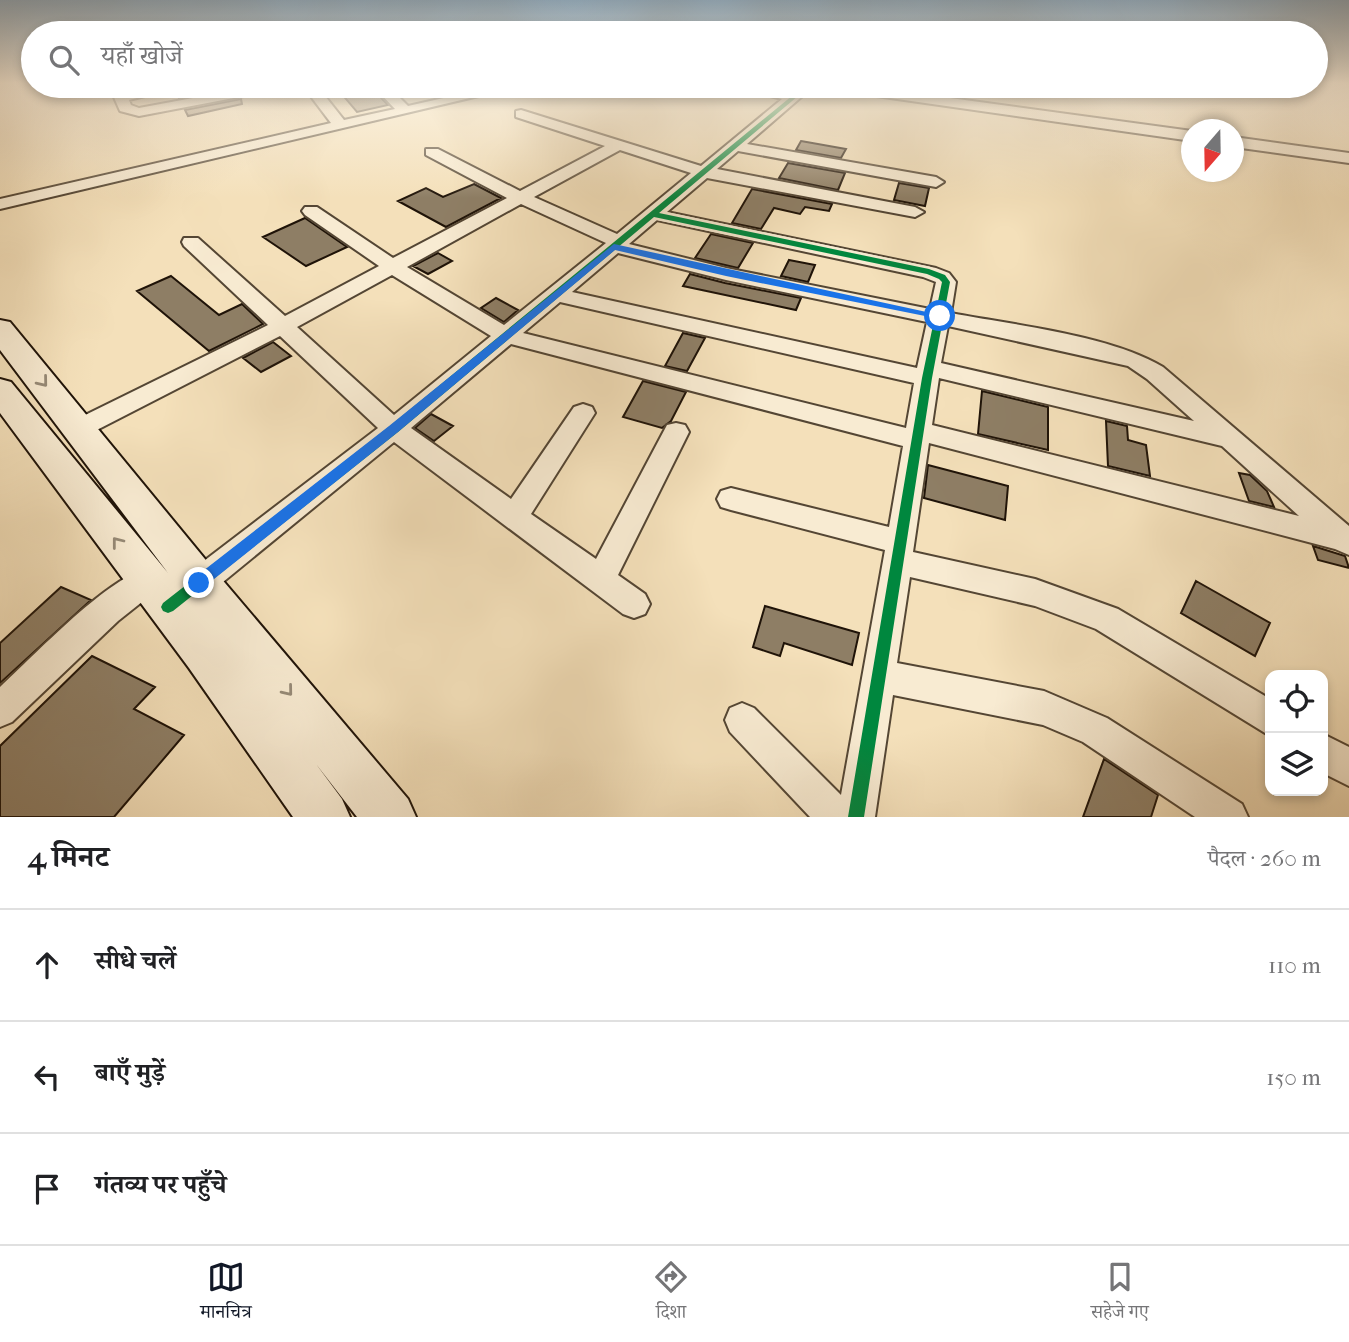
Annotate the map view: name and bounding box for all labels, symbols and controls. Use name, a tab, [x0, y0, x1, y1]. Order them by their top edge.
search box	[21, 21, 1328, 98]
text: यहाँ खोजें	[101, 40, 183, 71]
icon: search	[45, 41, 83, 79]
north arrow	[1181, 119, 1244, 182]
route start	[924, 300, 955, 331]
one-way arrow	[34, 375, 47, 387]
one-way arrow	[113, 537, 126, 550]
route end	[183, 567, 214, 598]
map controls	[1265, 670, 1328, 796]
button: locate	[1265, 670, 1328, 733]
one-way arrow	[280, 684, 293, 696]
button: layers	[1265, 733, 1328, 796]
text: 4 मिनट	[28, 840, 109, 875]
text: पैदल · 260 m	[1208, 845, 1321, 872]
text: सीधे चलें	[95, 945, 176, 976]
icon: ahead	[28, 946, 66, 984]
text: 110 m	[1268, 952, 1321, 979]
text: बाएँ मुड़ें	[95, 1057, 165, 1088]
icon: left	[28, 1058, 66, 1096]
text: 150 m	[1266, 1064, 1321, 1091]
text: गंतव्य पर पहुँचे	[95, 1169, 226, 1200]
icon: arrive	[28, 1170, 66, 1208]
tab: मानचित्र	[200, 1258, 252, 1330]
tab: दिशा	[652, 1258, 690, 1330]
tab: सहेजे गए	[1091, 1258, 1149, 1330]

